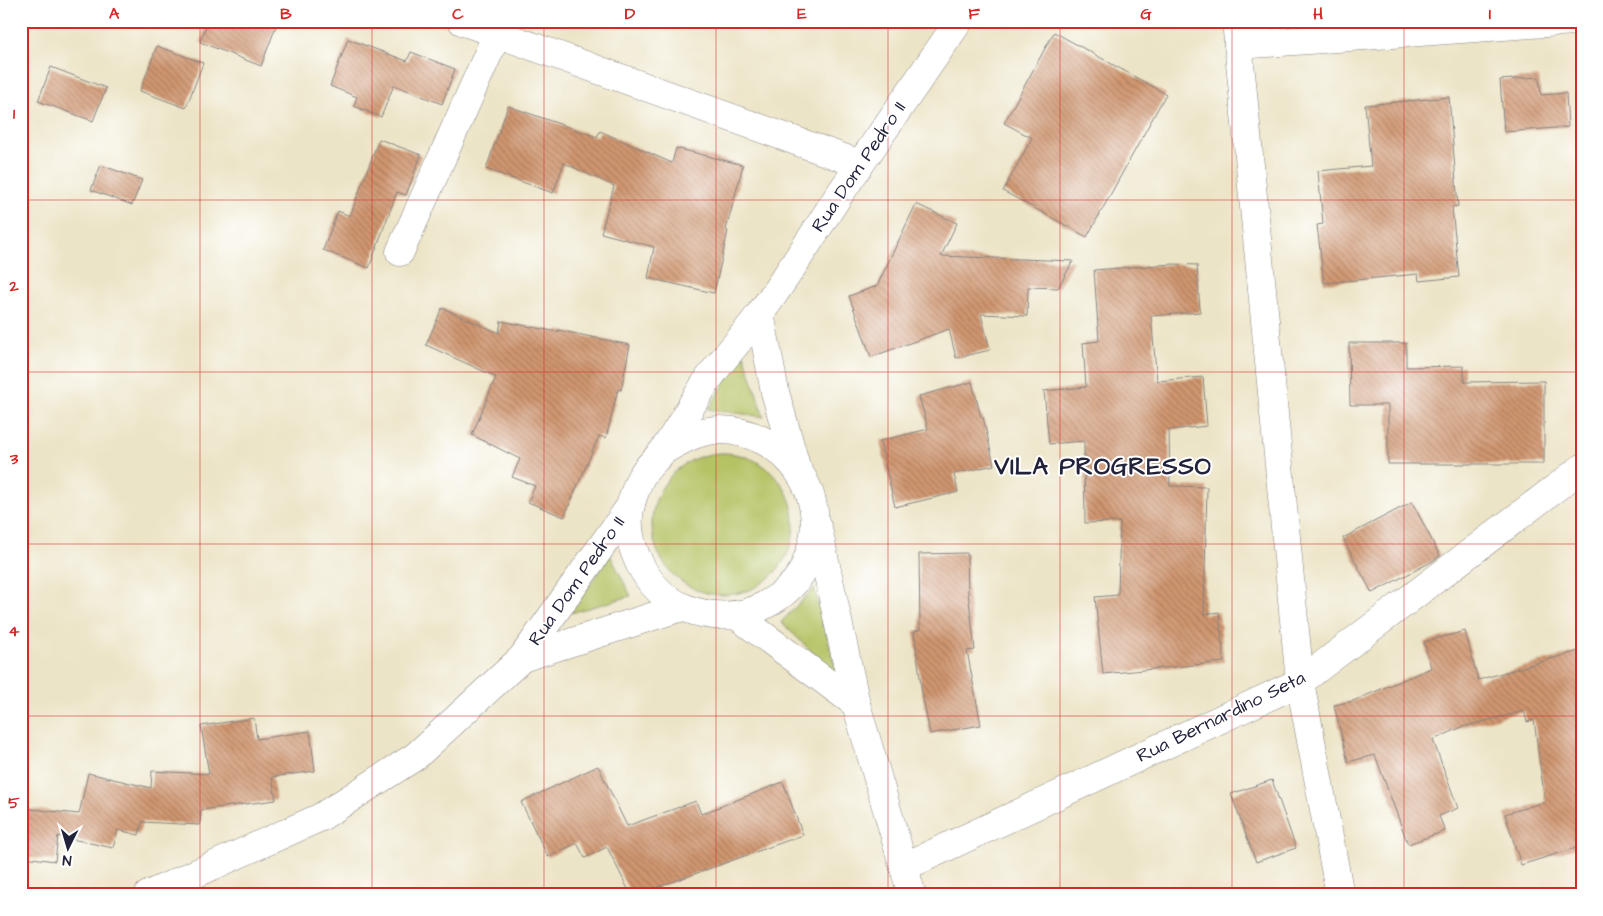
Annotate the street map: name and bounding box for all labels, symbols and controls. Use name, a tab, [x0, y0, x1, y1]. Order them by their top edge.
text: A	[109, 3, 120, 25]
text: B	[280, 3, 292, 25]
text: C	[452, 3, 464, 25]
text: D	[625, 3, 636, 25]
text: E	[797, 3, 807, 25]
text: F	[968, 3, 980, 25]
text: G	[1140, 3, 1152, 25]
text: H	[1313, 3, 1323, 25]
text: I	[1489, 3, 1491, 25]
street label: Rua Dom Pedro II	[805, 96, 913, 238]
text: 1	[13, 103, 16, 125]
text: 2	[8, 275, 19, 297]
text: 3	[9, 448, 19, 470]
district label: VILA PROGRESSO	[993, 450, 1212, 484]
street label: Rua Dom Pedro II	[522, 511, 632, 651]
text: 4	[9, 620, 20, 642]
street label: Rua Bernardino Seta	[1132, 664, 1310, 770]
text: 5	[8, 792, 20, 814]
north arrow	[42, 824, 92, 874]
text: N	[61, 850, 72, 870]

